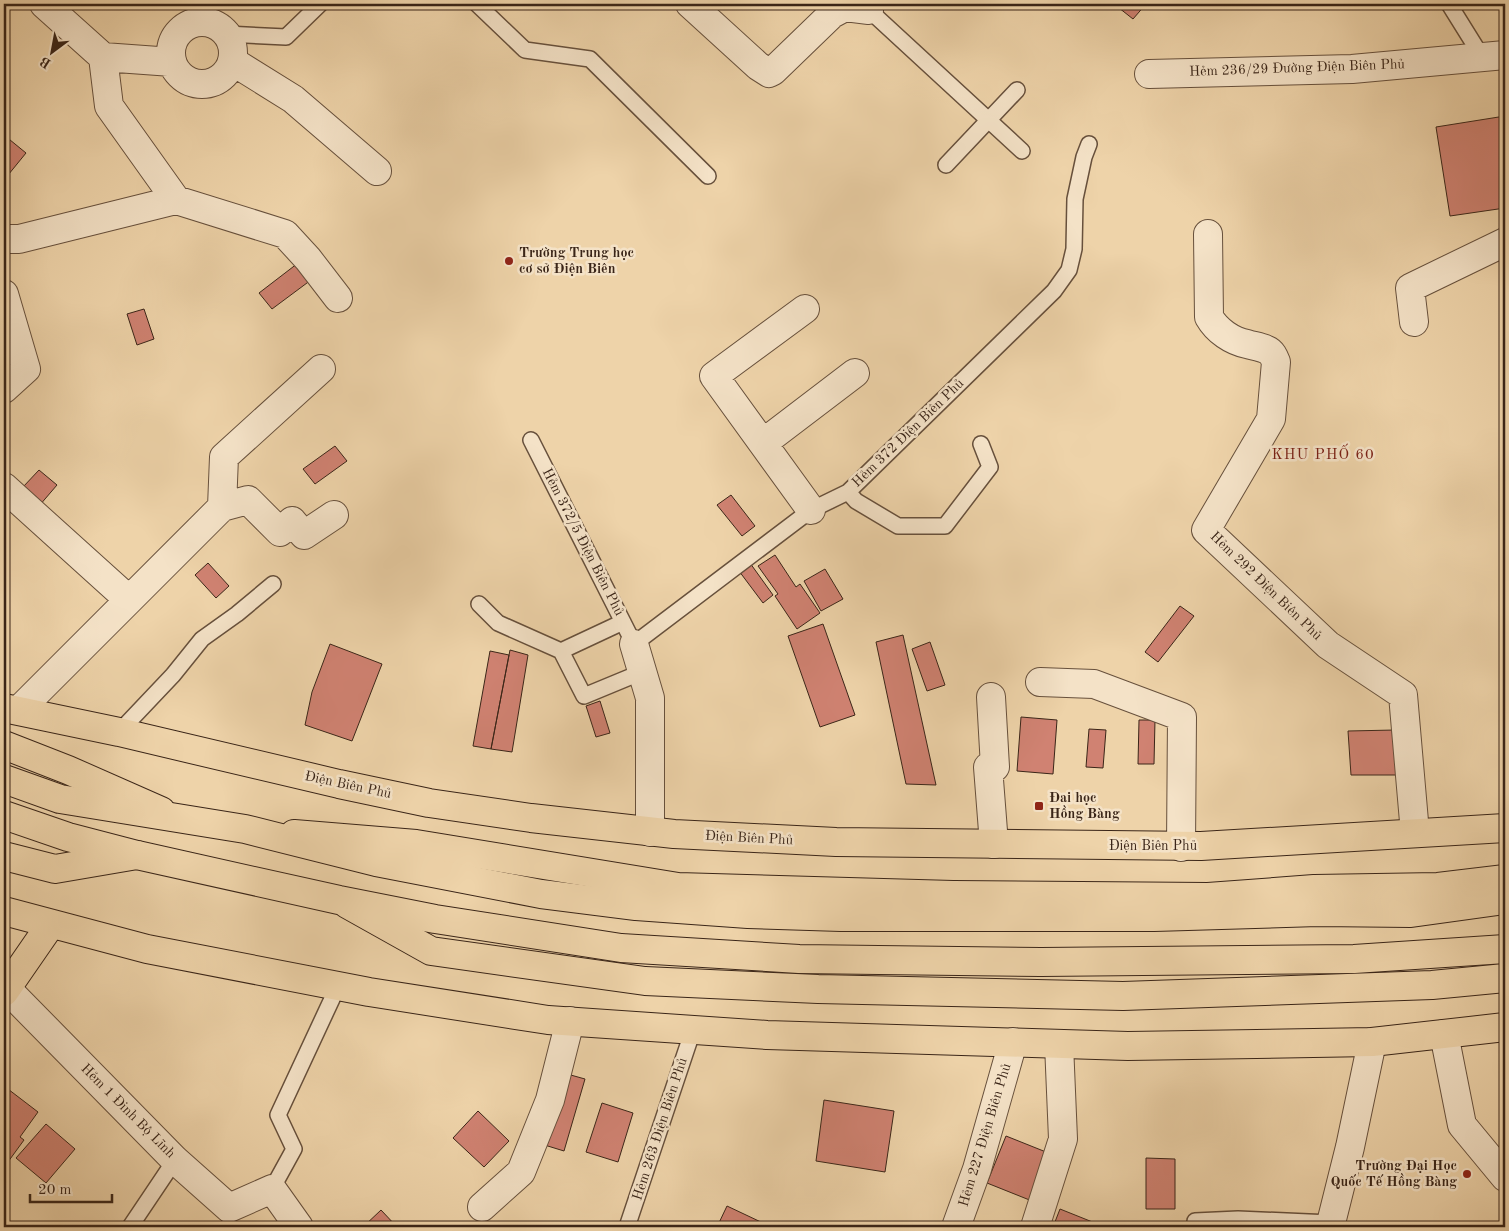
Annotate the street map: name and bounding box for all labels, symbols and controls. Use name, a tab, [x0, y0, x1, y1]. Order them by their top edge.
north arrow	[28, 28, 78, 78]
text: B	[38, 54, 54, 71]
street label: Hẻm 236/29 Đường Điện Biên Phủ	[1189, 57, 1406, 79]
place label: Trường Trung học cơ sở Điện Biên	[519, 246, 634, 276]
marker: Trường Trung học cơ sở Điện Biên	[503, 255, 515, 267]
street label: Hẻm 372 Điện Biên Phủ	[849, 376, 967, 490]
district label: KHU PHỐ 60	[1271, 443, 1375, 463]
street label: Hẻm 372/5 Điện Biên Phủ	[540, 466, 627, 619]
street label: Hẻm 292 Điện Biên Phủ	[1207, 529, 1325, 643]
street label: Điện Biên Phủ	[303, 769, 393, 801]
place label: Đại học Hồng Bàng	[1049, 791, 1120, 821]
marker: Đại học Hồng Bàng	[1033, 800, 1045, 812]
street label: Điện Biên Phủ	[704, 829, 794, 847]
street label: Điện Biên Phủ	[1109, 839, 1198, 853]
street label: Hẻm 263 Điện Biên Phủ	[630, 1055, 690, 1202]
street label: Hẻm 1 Đinh Bộ Lĩnh	[78, 1061, 178, 1161]
street label: Hẻm 227 Điện Biên Phủ	[956, 1061, 1014, 1208]
place label: Trường Đại Học Quốc Tế Hồng Bàng	[1331, 1159, 1457, 1189]
marker: Trường Đại Học Quốc Tế Hồng Bàng	[1461, 1168, 1473, 1180]
scale bar	[30, 1171, 112, 1203]
text: 20 m	[38, 1183, 72, 1198]

